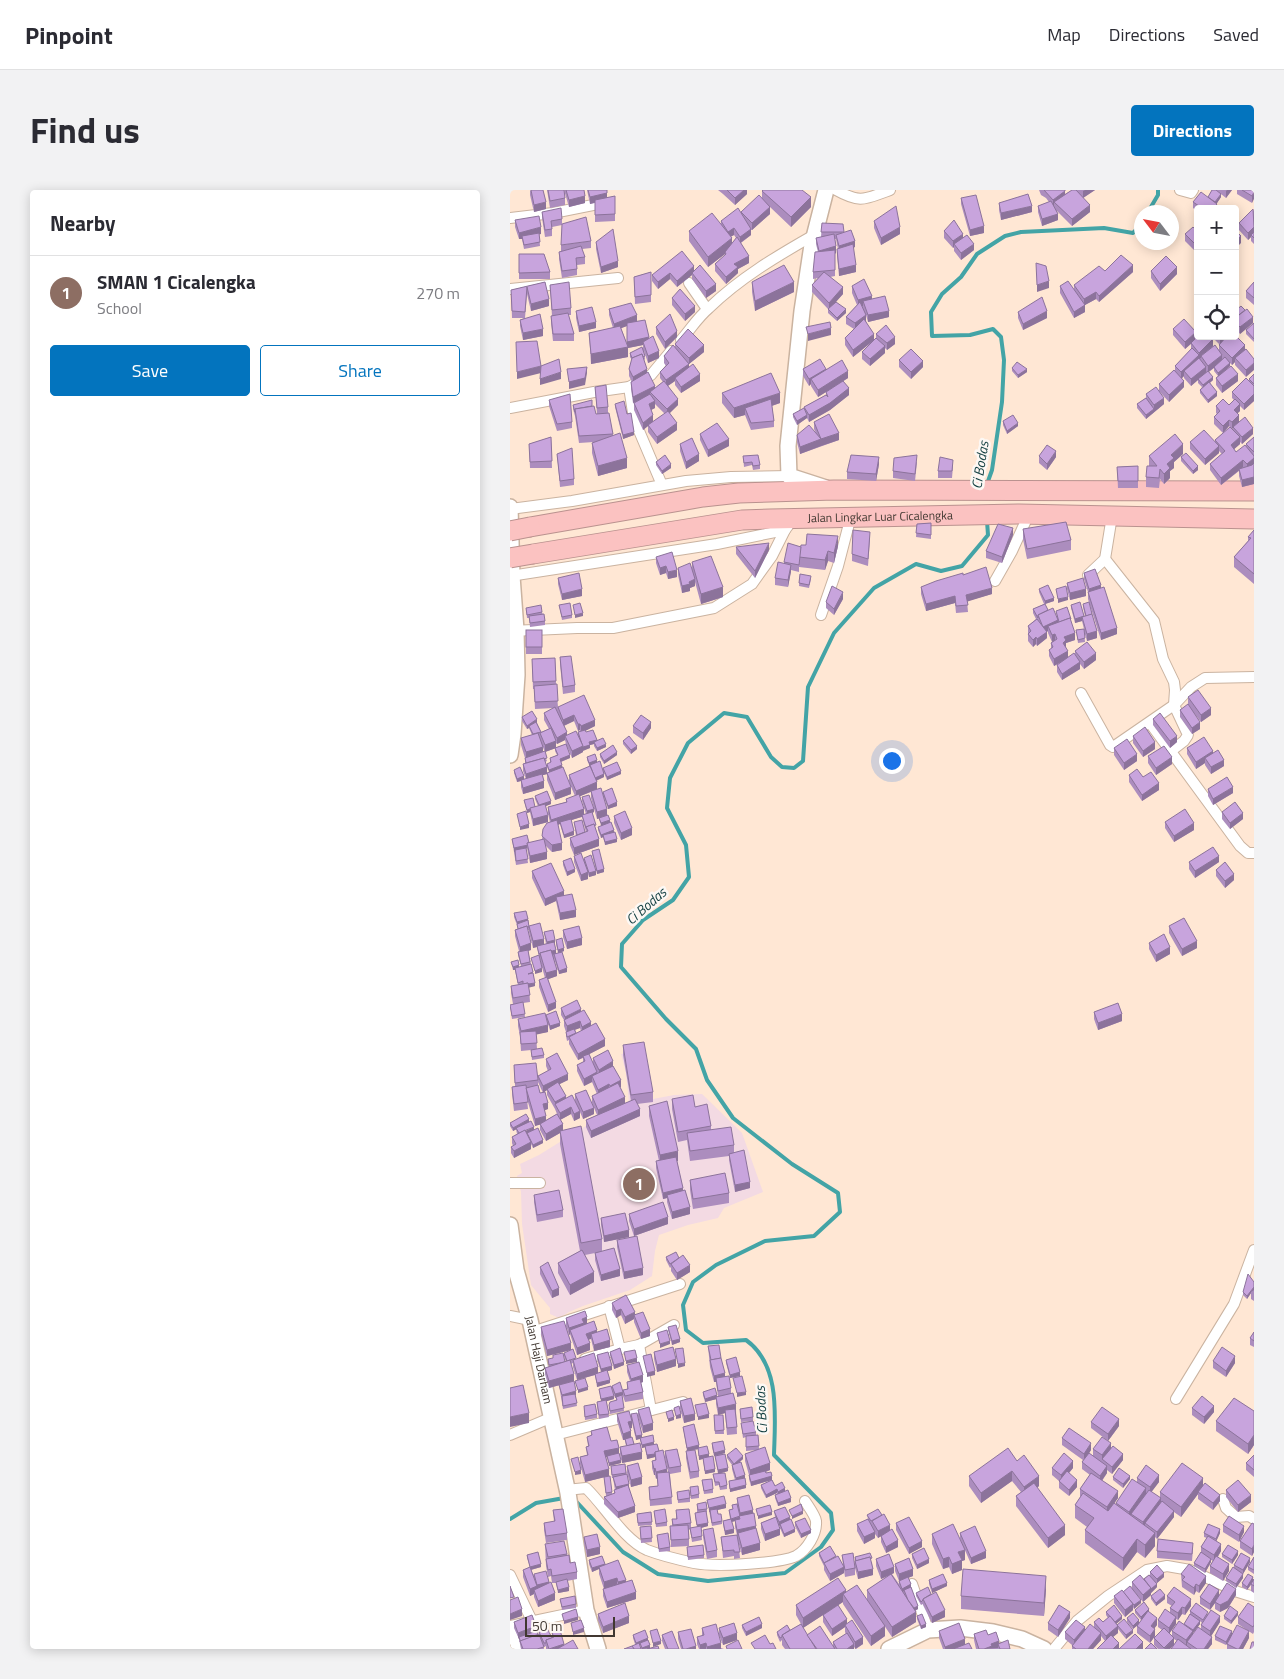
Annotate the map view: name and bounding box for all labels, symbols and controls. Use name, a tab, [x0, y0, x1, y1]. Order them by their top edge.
text: Pinpoint	[25, 17, 113, 53]
text: Map	[1047, 21, 1081, 48]
text: Directions	[1109, 21, 1185, 48]
text: Saved	[1213, 21, 1259, 48]
text: Find us	[30, 103, 140, 157]
button: Directions	[1131, 105, 1254, 156]
north arrow	[1134, 205, 1179, 250]
map controls	[1194, 205, 1239, 340]
button: +	[1194, 205, 1239, 250]
text: Nearby	[50, 207, 115, 239]
button: −	[1194, 250, 1239, 295]
text: SMAN 1 Cicalengka	[97, 267, 256, 296]
text: 1	[62, 281, 70, 305]
text: 270 m	[416, 281, 460, 305]
button: locate	[1194, 295, 1239, 340]
text: School	[97, 296, 142, 320]
button: Save	[50, 345, 250, 396]
button: Share	[260, 345, 460, 396]
water label: Ci Bodas	[965, 439, 994, 490]
street label: Jalan Lingkar Luar Cicalengka	[807, 505, 953, 527]
your location	[879, 748, 905, 774]
water label: Ci Bodas	[621, 881, 671, 929]
pin: 1	[623, 1165, 655, 1203]
street label: Jalan Haji Darham	[520, 1313, 558, 1406]
water label: Ci Bodas	[749, 1385, 772, 1435]
scale bar	[525, 1614, 615, 1637]
text: 50 m	[532, 1615, 562, 1636]

